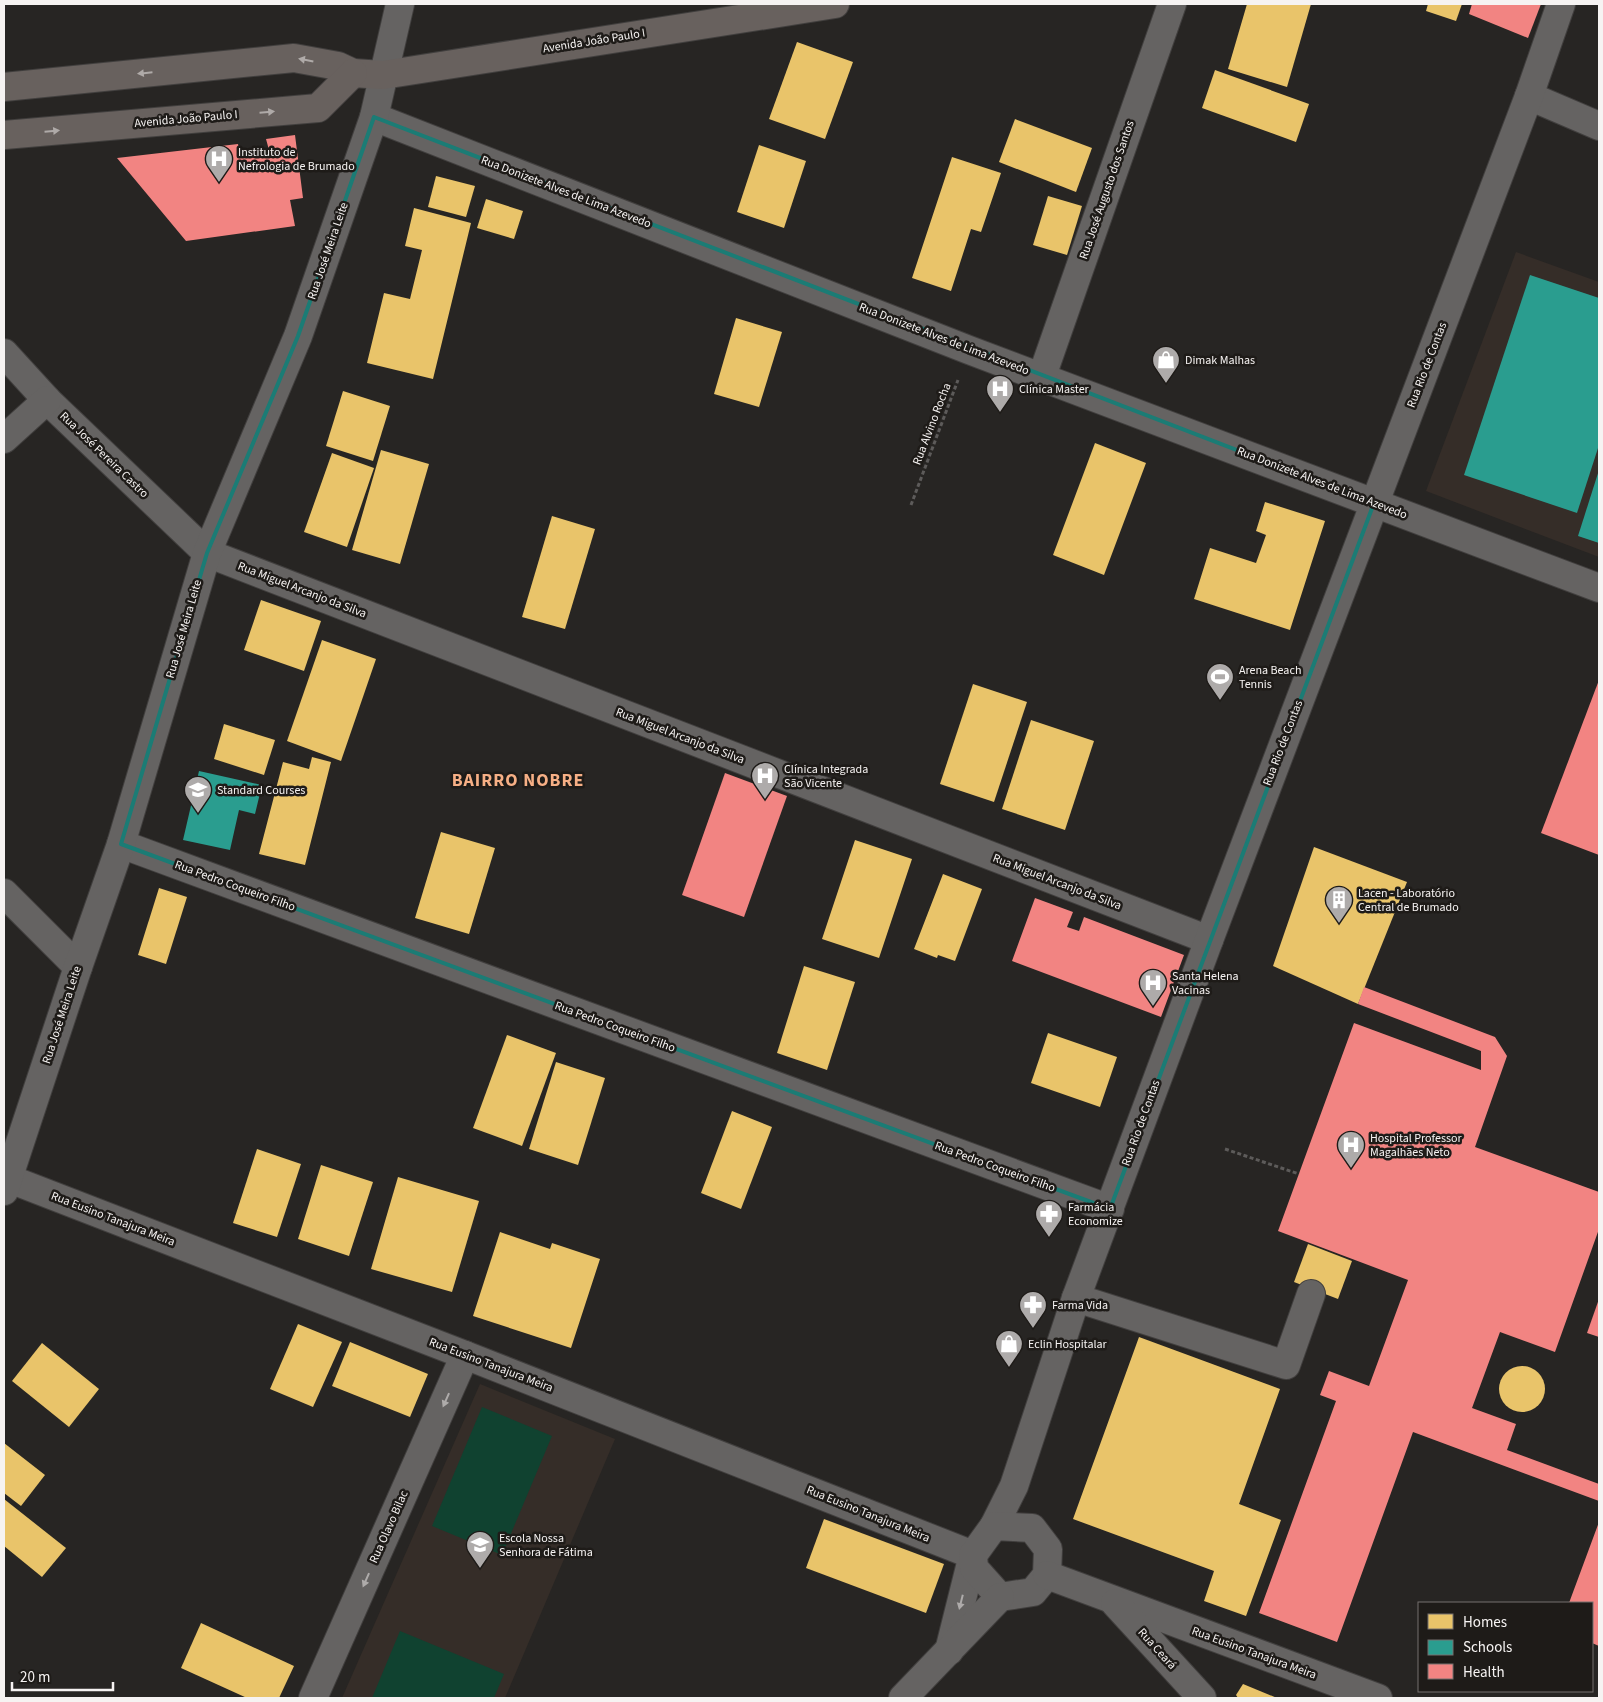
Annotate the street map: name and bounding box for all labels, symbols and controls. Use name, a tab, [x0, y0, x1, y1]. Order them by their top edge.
street label: Avenida João Paulo I	[542, 25, 646, 57]
one-way arrow	[299, 56, 314, 64]
one-way arrow	[137, 69, 153, 77]
street label: Avenida João Paulo I	[134, 106, 238, 132]
one-way arrow	[259, 108, 275, 116]
street label: Rua José Augusto dos Santos	[1075, 118, 1139, 262]
one-way arrow	[45, 127, 61, 135]
hospital icon: Instituto de Nefrologia de Brumado	[204, 144, 234, 183]
place label: Instituto de Nefrologia de Brumado	[238, 144, 355, 175]
street label: Rua Donizete Alves de Lima Azevedo	[478, 152, 654, 232]
street label: Rua José Meira Leite	[303, 200, 353, 302]
street label: Rua Donizete Alves de Lima Azevedo	[856, 299, 1032, 379]
street label: Rua Rio de Contas	[1403, 320, 1451, 410]
shop icon: Dimak Malhas	[1151, 345, 1181, 384]
place label: Dimak Malhas	[1185, 352, 1255, 369]
hospital icon: Clínica Master	[985, 374, 1015, 413]
street label: Rua Alvino Rocha	[909, 380, 955, 468]
place label: Clínica Master	[1019, 381, 1090, 398]
street label: Rua José Pereira Castro	[56, 408, 152, 502]
street label: Rua Donizete Alves de Lima Azevedo	[1234, 443, 1410, 523]
street label: Rua Miguel Arcanjo da Silva	[235, 558, 369, 622]
street label: Rua José Meira Leite	[162, 578, 206, 680]
sports icon: Arena Beach Tennis	[1205, 662, 1235, 701]
place label: Arena Beach Tennis	[1239, 662, 1301, 693]
street label: Rua Rio de Contas	[1259, 698, 1307, 788]
street label: Rua Miguel Arcanjo da Silva	[613, 704, 747, 768]
hospital icon: Clínica Integrada São Vicente	[750, 761, 780, 800]
place label: Clínica Integrada São Vicente	[784, 761, 868, 792]
district label: BAIRRO NOBRE	[452, 768, 584, 793]
school or university icon: Standard Courses	[183, 775, 213, 814]
place label: Standard Courses	[217, 782, 305, 799]
street label: Rua Miguel Arcanjo da Silva	[990, 850, 1124, 914]
street label: Rua Pedro Coqueiro Filho	[172, 856, 298, 916]
building icon: Lacen - Laboratório Central de Brumado	[1324, 885, 1354, 924]
place label: Lacen - Laboratório Central de Brumado	[1358, 885, 1459, 916]
street label: Rua José Meira Leite	[38, 964, 86, 1066]
hospital icon: Santa Helena Vacinas	[1138, 968, 1168, 1007]
place label: Santa Helena Vacinas	[1172, 968, 1239, 999]
street label: Rua Pedro Coqueiro Filho	[552, 997, 678, 1057]
street label: Rua Rio de Contas	[1118, 1078, 1164, 1168]
hospital icon: Hospital Professor Magalhães Neto	[1336, 1130, 1366, 1169]
place label: Hospital Professor Magalhães Neto	[1370, 1130, 1462, 1161]
street label: Rua Pedro Coqueiro Filho	[932, 1137, 1058, 1197]
street label: Rua Eusino Tanajura Meira	[48, 1187, 178, 1251]
pharmacy icon: Farmácia Economize	[1034, 1199, 1064, 1238]
place label: Farmácia Economize	[1068, 1199, 1123, 1230]
pharmacy icon: Farma Vida	[1018, 1290, 1048, 1329]
place label: Farma Vida	[1052, 1297, 1108, 1314]
shop icon: Eclin Hospitalar	[994, 1329, 1024, 1368]
street label: Rua Eusino Tanajura Meira	[426, 1333, 556, 1397]
place label: Eclin Hospitalar	[1028, 1336, 1108, 1353]
one-way arrow	[441, 1393, 449, 1407]
street label: Rua Eusino Tanajura Meira	[804, 1481, 932, 1547]
street label: Rua Olavo Bilac	[365, 1487, 413, 1566]
school or university icon: Escola Nossa Senhora de Fátima	[465, 1530, 495, 1569]
place label: Escola Nossa Senhora de Fátima	[499, 1530, 593, 1561]
one-way arrow	[361, 1573, 369, 1587]
one-way arrow	[957, 1595, 965, 1610]
legend	[1418, 1602, 1593, 1692]
text: Homes	[1463, 1612, 1507, 1633]
street label: Rua Eusino Tanajura Meira	[1189, 1622, 1319, 1684]
street label: Rua Ceará	[1134, 1625, 1180, 1673]
text: Schools	[1463, 1637, 1512, 1658]
scale bar	[12, 1660, 114, 1692]
text: Health	[1463, 1662, 1505, 1683]
text: 20 m	[20, 1667, 50, 1688]

